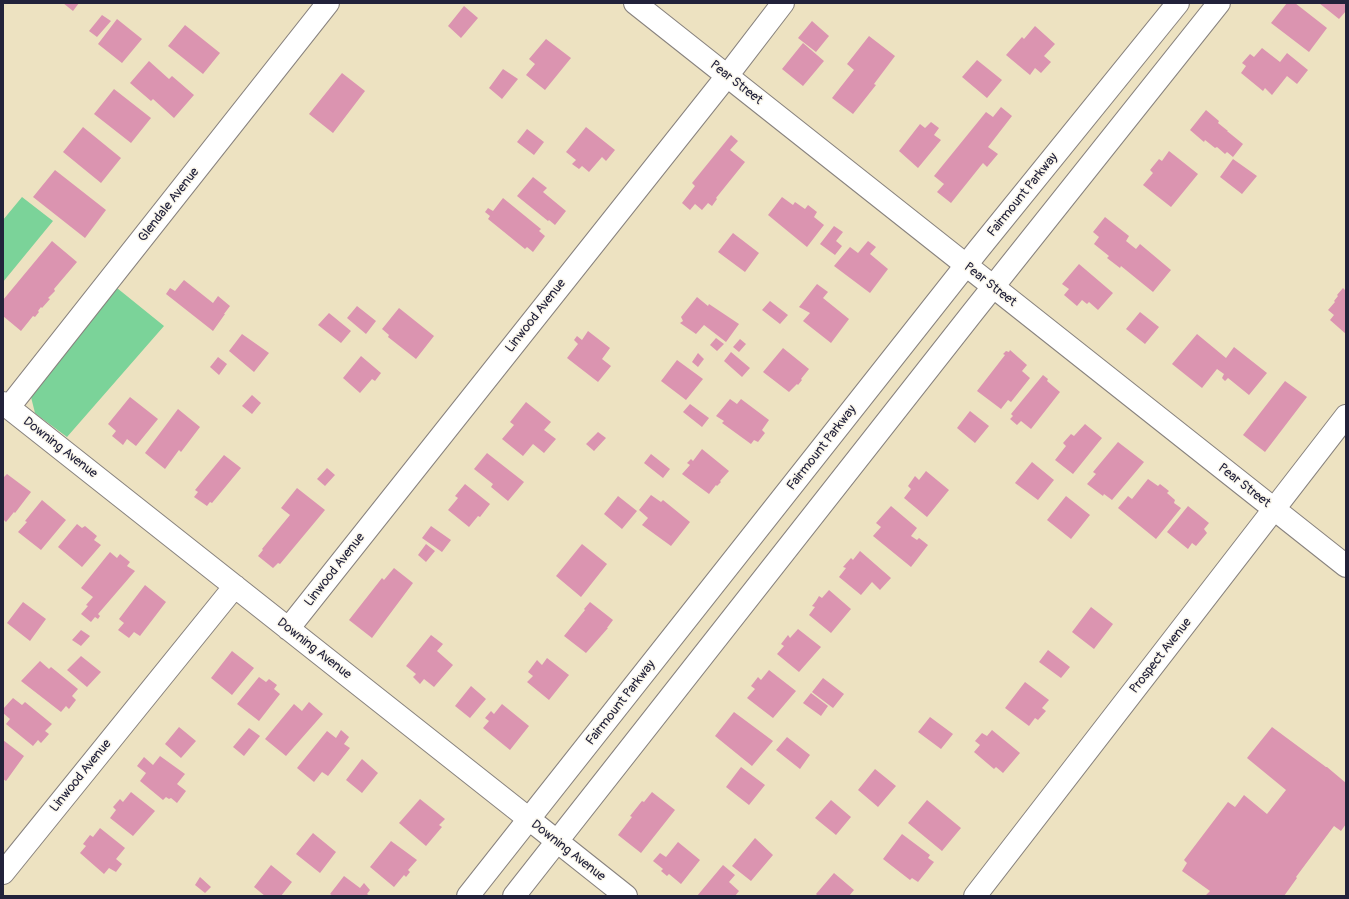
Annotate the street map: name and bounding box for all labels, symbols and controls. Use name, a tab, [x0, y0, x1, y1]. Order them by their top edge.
street label: Pear Street	[707, 58, 765, 108]
street label: Fairmount Parkway	[984, 150, 1062, 240]
street label: Glendale Avenue	[135, 165, 203, 245]
street label: Pear Street	[961, 260, 1019, 310]
street label: Linwood Avenue	[503, 276, 569, 356]
street label: Fairmount Parkway	[784, 402, 860, 494]
street label: Downing Avenue	[20, 414, 100, 482]
street label: Pear Street	[1215, 461, 1273, 511]
street label: Linwood Avenue	[302, 530, 368, 610]
street label: Downing Avenue	[274, 615, 354, 683]
street label: Prospect Avenue	[1127, 615, 1195, 697]
street label: Fairmount Parkway	[583, 657, 659, 749]
street label: Linwood Avenue	[47, 737, 115, 815]
street label: Downing Avenue	[528, 817, 608, 885]

